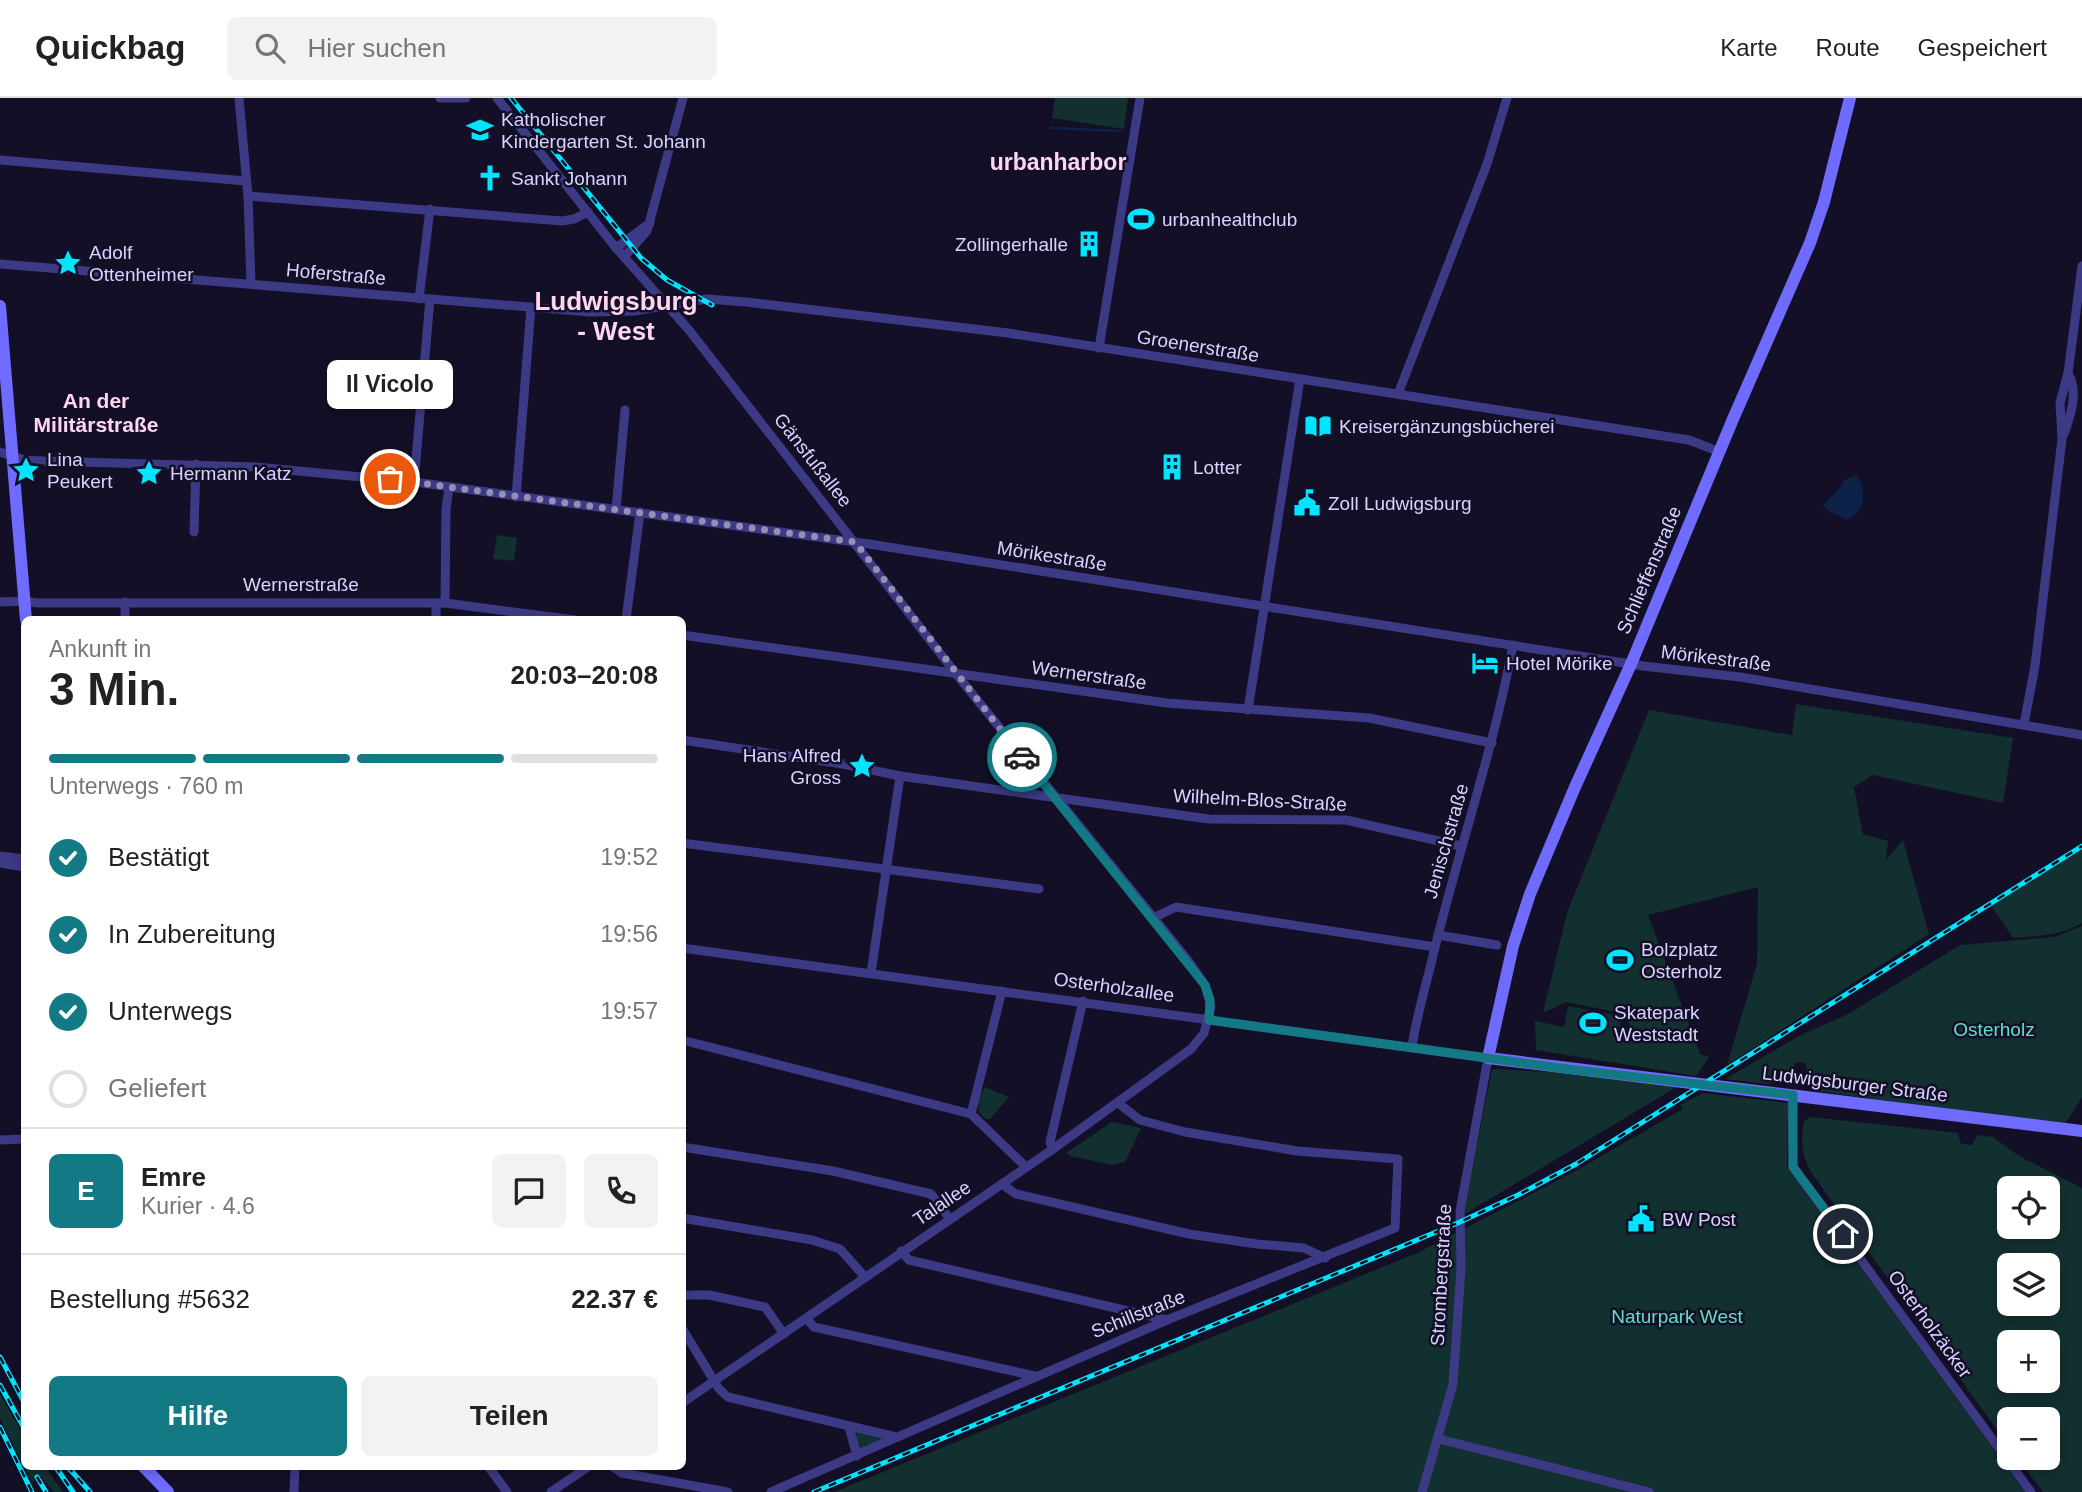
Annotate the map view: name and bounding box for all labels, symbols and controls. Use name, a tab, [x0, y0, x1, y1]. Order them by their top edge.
search box	[227, 17, 717, 80]
text: Quickbag	[35, 29, 185, 66]
icon: search	[251, 29, 289, 67]
text: Hier suchen	[307, 33, 446, 63]
text: Karte	[1720, 34, 1778, 61]
text: Route	[1816, 34, 1880, 61]
text: Gespeichert	[1918, 34, 2047, 61]
place label: Katholischer Kindergarten St. Johann	[501, 109, 706, 152]
school or university icon: Katholischer Kindergarten St. Johann	[465, 115, 495, 145]
district label: urbanharbor	[990, 149, 1126, 175]
church icon: Sankt Johann	[475, 163, 505, 193]
place label: Sankt Johann	[511, 168, 627, 189]
sports icon: urbanhealthclub	[1126, 204, 1156, 234]
place label: urbanhealthclub	[1162, 209, 1297, 230]
building icon: Zollingerhalle	[1074, 229, 1104, 259]
place label: Zollingerhalle	[955, 234, 1068, 255]
place label: Adolf Ottenheimer	[89, 242, 194, 285]
place icon: Adolf Ottenheimer	[53, 248, 83, 278]
street label: Hoferstraße	[285, 259, 387, 289]
district label: Ludwigsburg - West	[534, 286, 698, 346]
street label: Groenerstraße	[1135, 326, 1261, 366]
callout: Il Vicolo	[327, 360, 453, 409]
text: Il Vicolo	[346, 371, 434, 397]
district label: An der Militärstraße	[34, 389, 158, 436]
street label: Gänsfußallee	[770, 409, 856, 511]
library icon: Kreisergänzungsbücherei	[1303, 411, 1333, 441]
place label: Kreisergänzungsbücherei	[1339, 416, 1554, 437]
place label: Lina Peukert	[47, 449, 113, 492]
pin	[360, 449, 420, 509]
building icon: Lotter	[1157, 452, 1187, 482]
place icon: Lina Peukert	[11, 455, 41, 485]
place label: Lotter	[1193, 457, 1242, 478]
place icon: Hermann Katz	[134, 458, 164, 488]
icon: bag	[371, 460, 409, 498]
place label: Hermann Katz	[170, 463, 291, 484]
public building icon: Zoll Ludwigsburg	[1292, 488, 1322, 518]
place label: Zoll Ludwigsburg	[1328, 493, 1472, 514]
street label: Schlieffenstraße	[1613, 503, 1685, 637]
street label: Mörikestraße	[996, 537, 1108, 575]
street label: Wernerstraße	[243, 574, 359, 595]
text: Ankunft in	[49, 636, 151, 662]
street label: Mörikestraße	[1660, 641, 1772, 675]
hotel icon: Hotel Mörike	[1470, 648, 1500, 678]
place label: Hotel Mörike	[1506, 653, 1613, 674]
street label: Wernerstraße	[1030, 657, 1148, 693]
text: 20:03–20:08	[511, 660, 658, 690]
text: 3 Min.	[49, 663, 179, 715]
courier	[987, 722, 1057, 792]
icon: car	[1003, 738, 1041, 776]
place label: Hans Alfred Gross	[743, 745, 841, 788]
place icon: Hans Alfred Gross	[847, 751, 877, 781]
text: Unterwegs · 760 m	[49, 773, 243, 799]
street label: Jenischstraße	[1420, 781, 1472, 901]
street label: Wilhelm-Blos-Straße	[1172, 785, 1348, 815]
icon: check	[49, 839, 87, 877]
text: Bestätigt	[108, 842, 209, 872]
text: 19:52	[600, 844, 658, 870]
icon: check	[49, 916, 87, 954]
text: In Zubereitung	[108, 919, 276, 949]
text: 19:56	[600, 921, 658, 947]
place label: Bolzplatz Osterholz	[1641, 939, 1722, 982]
sports icon: Bolzplatz Osterholz	[1605, 945, 1635, 975]
street label: Osterholzallee	[1052, 968, 1176, 1006]
icon: check	[49, 993, 87, 1031]
text: Unterwegs	[108, 996, 232, 1026]
text: 19:57	[600, 998, 658, 1024]
place label: Skatepark Weststadt	[1614, 1002, 1700, 1045]
sports icon: Skatepark Weststadt	[1578, 1008, 1608, 1038]
park label: Osterholz	[1953, 1019, 2035, 1040]
street label: Ludwigsburger Straße	[1761, 1062, 1949, 1106]
text: Geliefert	[108, 1073, 206, 1103]
button: chat	[492, 1154, 566, 1228]
button: phone	[584, 1154, 658, 1228]
text: Emre	[141, 1162, 206, 1192]
text: E	[77, 1176, 95, 1206]
street label: Talallee	[909, 1176, 975, 1230]
map controls	[1997, 1176, 2060, 1470]
button: locate	[1997, 1176, 2060, 1239]
text: Kurier · 4.6	[141, 1193, 255, 1219]
street label: Strombergstraße	[1427, 1203, 1455, 1347]
public building icon: BW Post	[1626, 1204, 1656, 1234]
pin	[1813, 1204, 1873, 1264]
place label: BW Post	[1662, 1209, 1737, 1230]
icon: home	[1824, 1215, 1862, 1253]
button: layers	[1997, 1253, 2060, 1316]
street label: Osterholzäcker	[1884, 1266, 1976, 1382]
text: Bestellung #5632	[49, 1284, 250, 1314]
text: 22.37 €	[571, 1284, 658, 1314]
street label: Schillstraße	[1088, 1286, 1188, 1342]
park label: Naturpark West	[1611, 1306, 1744, 1327]
button: +	[1997, 1330, 2060, 1393]
button: Hilfe	[49, 1376, 347, 1456]
button: Teilen	[361, 1376, 658, 1456]
button: −	[1997, 1407, 2060, 1470]

